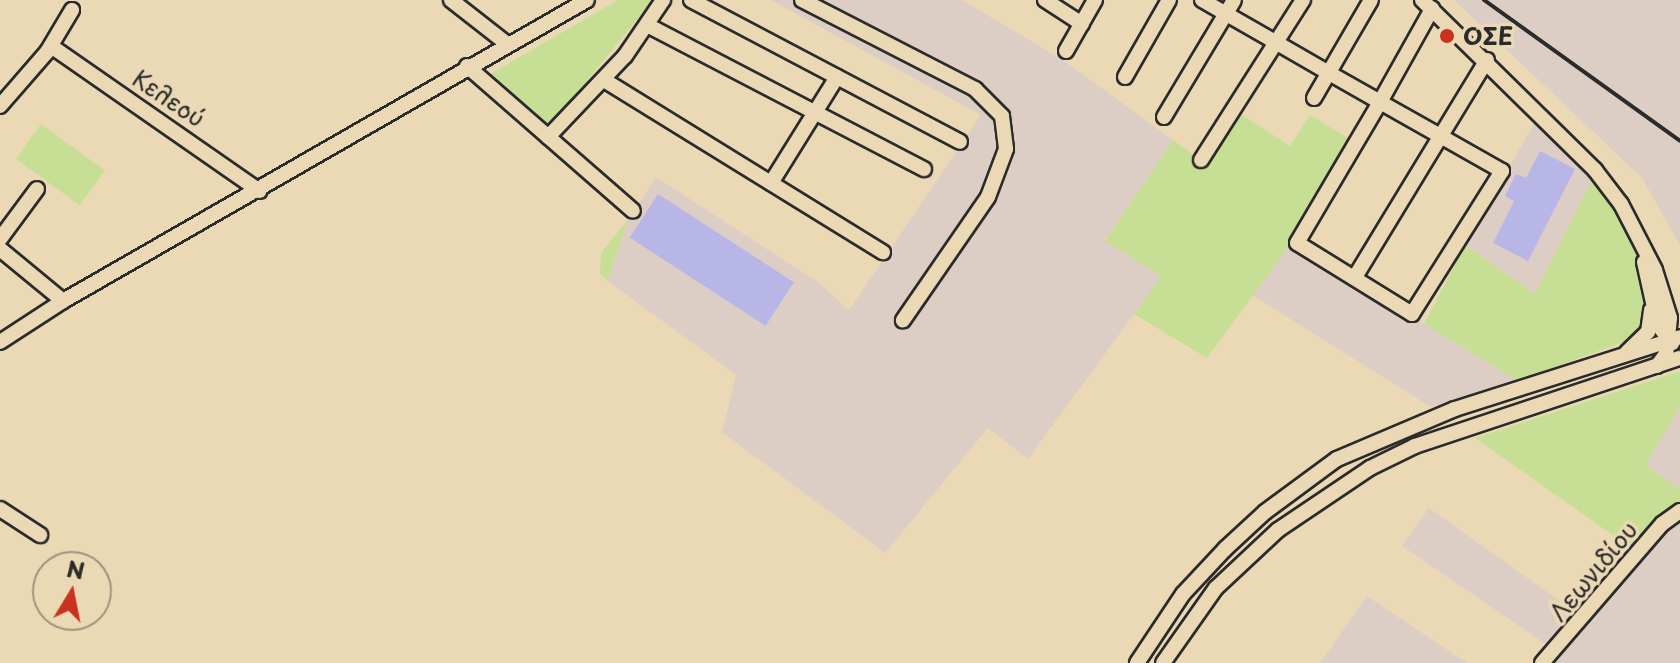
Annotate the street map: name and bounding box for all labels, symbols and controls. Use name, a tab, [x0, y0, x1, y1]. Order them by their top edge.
place label: ΟΣΕ	[1463, 22, 1513, 50]
marker: ΟΣΕ	[1438, 27, 1456, 45]
street label: Κελεού	[127, 63, 211, 133]
street label: Λεωνιδίου	[1543, 515, 1643, 627]
north arrow	[32, 551, 112, 631]
text: N	[64, 551, 87, 587]

